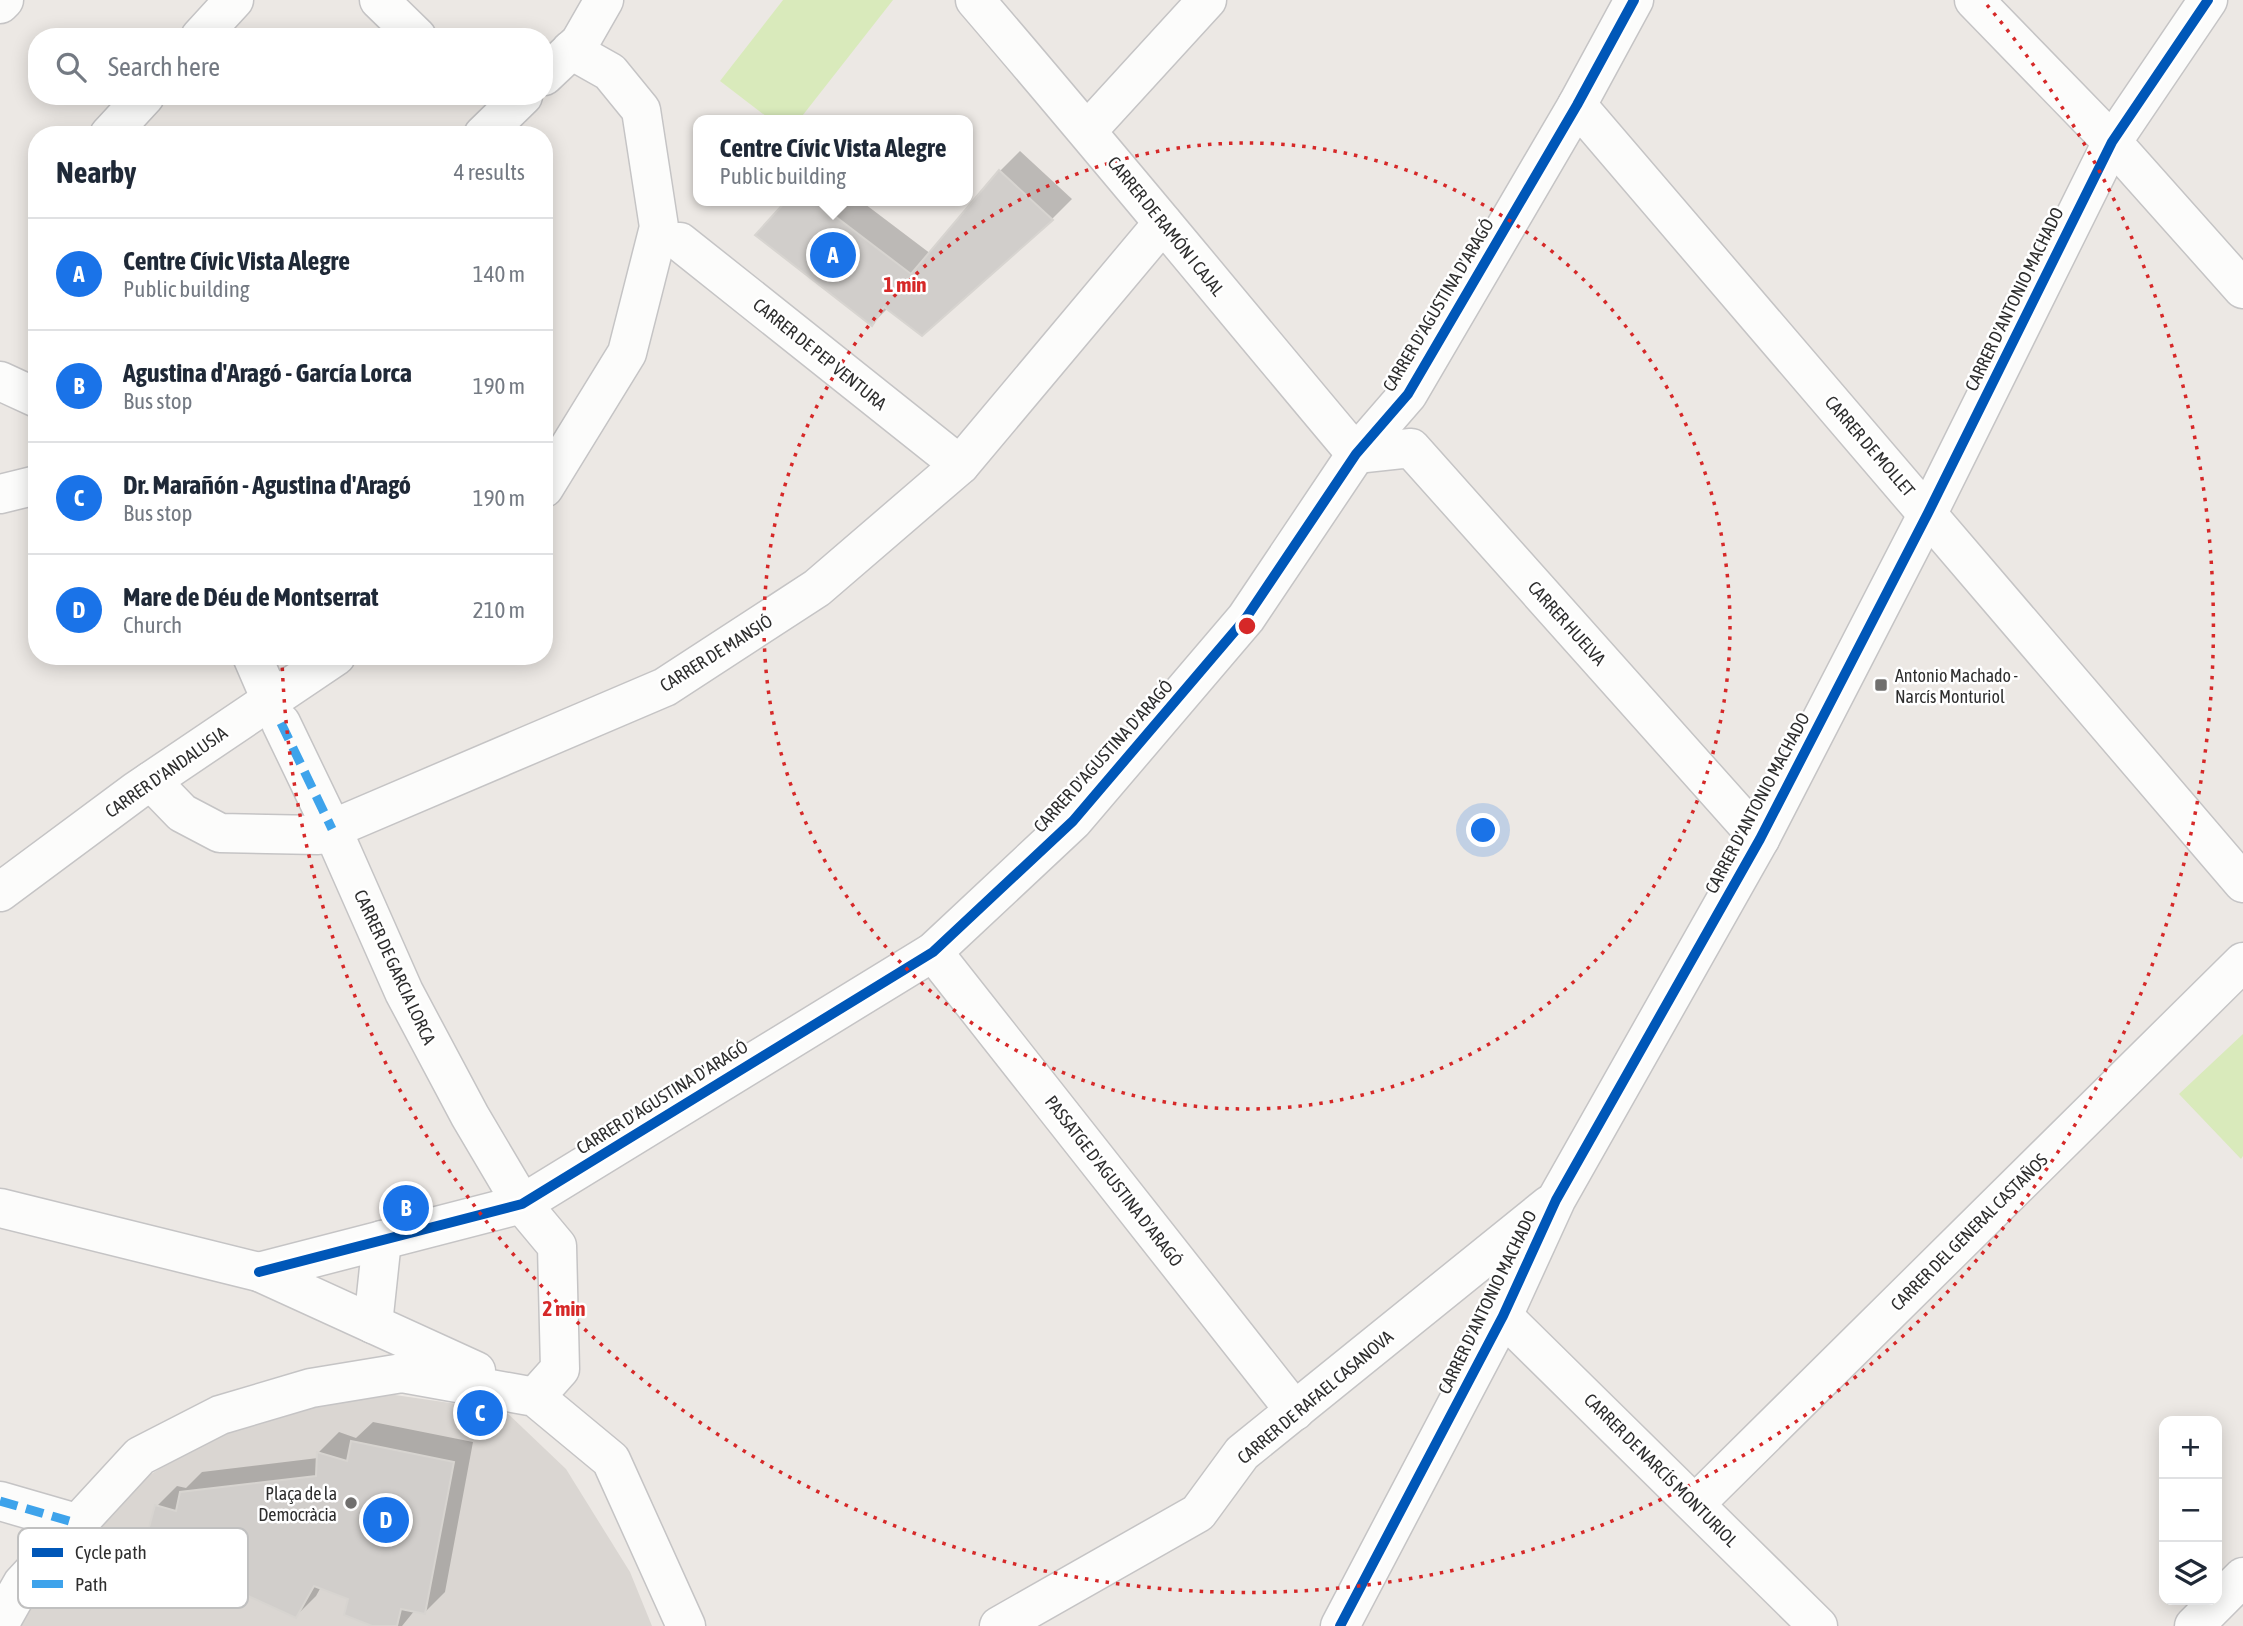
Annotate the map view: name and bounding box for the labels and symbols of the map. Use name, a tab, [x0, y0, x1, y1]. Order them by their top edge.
street label: CARRER DE RAMÓN I CAJAL	[1103, 152, 1229, 300]
street label: CARRER D'ANTONIO MACHADO	[1960, 204, 2068, 394]
street label: CARRER D'AGUSTINA D'ARAGÓ	[1378, 215, 1498, 395]
pin: A	[810, 229, 856, 281]
text: 1 min	[884, 272, 926, 296]
street label: CARRER DE PEP VENTURA	[749, 294, 891, 414]
street label: CARRER DE MOLLET	[1821, 391, 1919, 501]
street label: CARRER HUELVA	[1524, 577, 1610, 670]
street label: CARRER DE MANSIÓ	[656, 610, 776, 696]
centre of rings	[1235, 614, 1259, 638]
place label: Antonio Machado - Narcís Monturiol	[1895, 665, 2018, 707]
street label: CARRER D'AGUSTINA D'ARAGÓ	[1029, 675, 1177, 837]
marker: Antonio Machado - Narcís Monturiol	[1873, 677, 1889, 693]
street label: CARRER D'ANTONIO MACHADO	[1700, 709, 1814, 897]
street label: CARRER D'ANDALUSIA	[101, 722, 231, 822]
your location	[1466, 813, 1500, 847]
street label: CARRER DE GARCIA LORCA	[350, 886, 440, 1048]
street label: CARRER D'AGUSTINA D'ARAGÓ	[573, 1036, 751, 1158]
street label: PASSATGE D'AGUSTINA D'ARAGÓ	[1041, 1091, 1187, 1271]
street label: CARRER DEL GENERAL CASTAÑOS	[1886, 1149, 2052, 1315]
pin: B	[383, 1182, 429, 1234]
street label: CARRER D'ANTONIO MACHADO	[1433, 1207, 1541, 1397]
text: 2 min	[543, 1296, 585, 1320]
street label: CARRER DE RAFAEL CASANOVA	[1233, 1326, 1397, 1468]
pin: C	[457, 1387, 503, 1439]
street label: CARRER DE NARCÍS MONTURIOL	[1580, 1389, 1742, 1551]
place label: Plaça de la Democràcia	[258, 1483, 337, 1525]
pin: D	[363, 1494, 409, 1546]
marker: Plaça de la Democràcia	[343, 1495, 359, 1511]
legend	[18, 1528, 248, 1608]
text: Cycle path	[75, 1541, 147, 1563]
text: Path	[75, 1573, 107, 1595]

